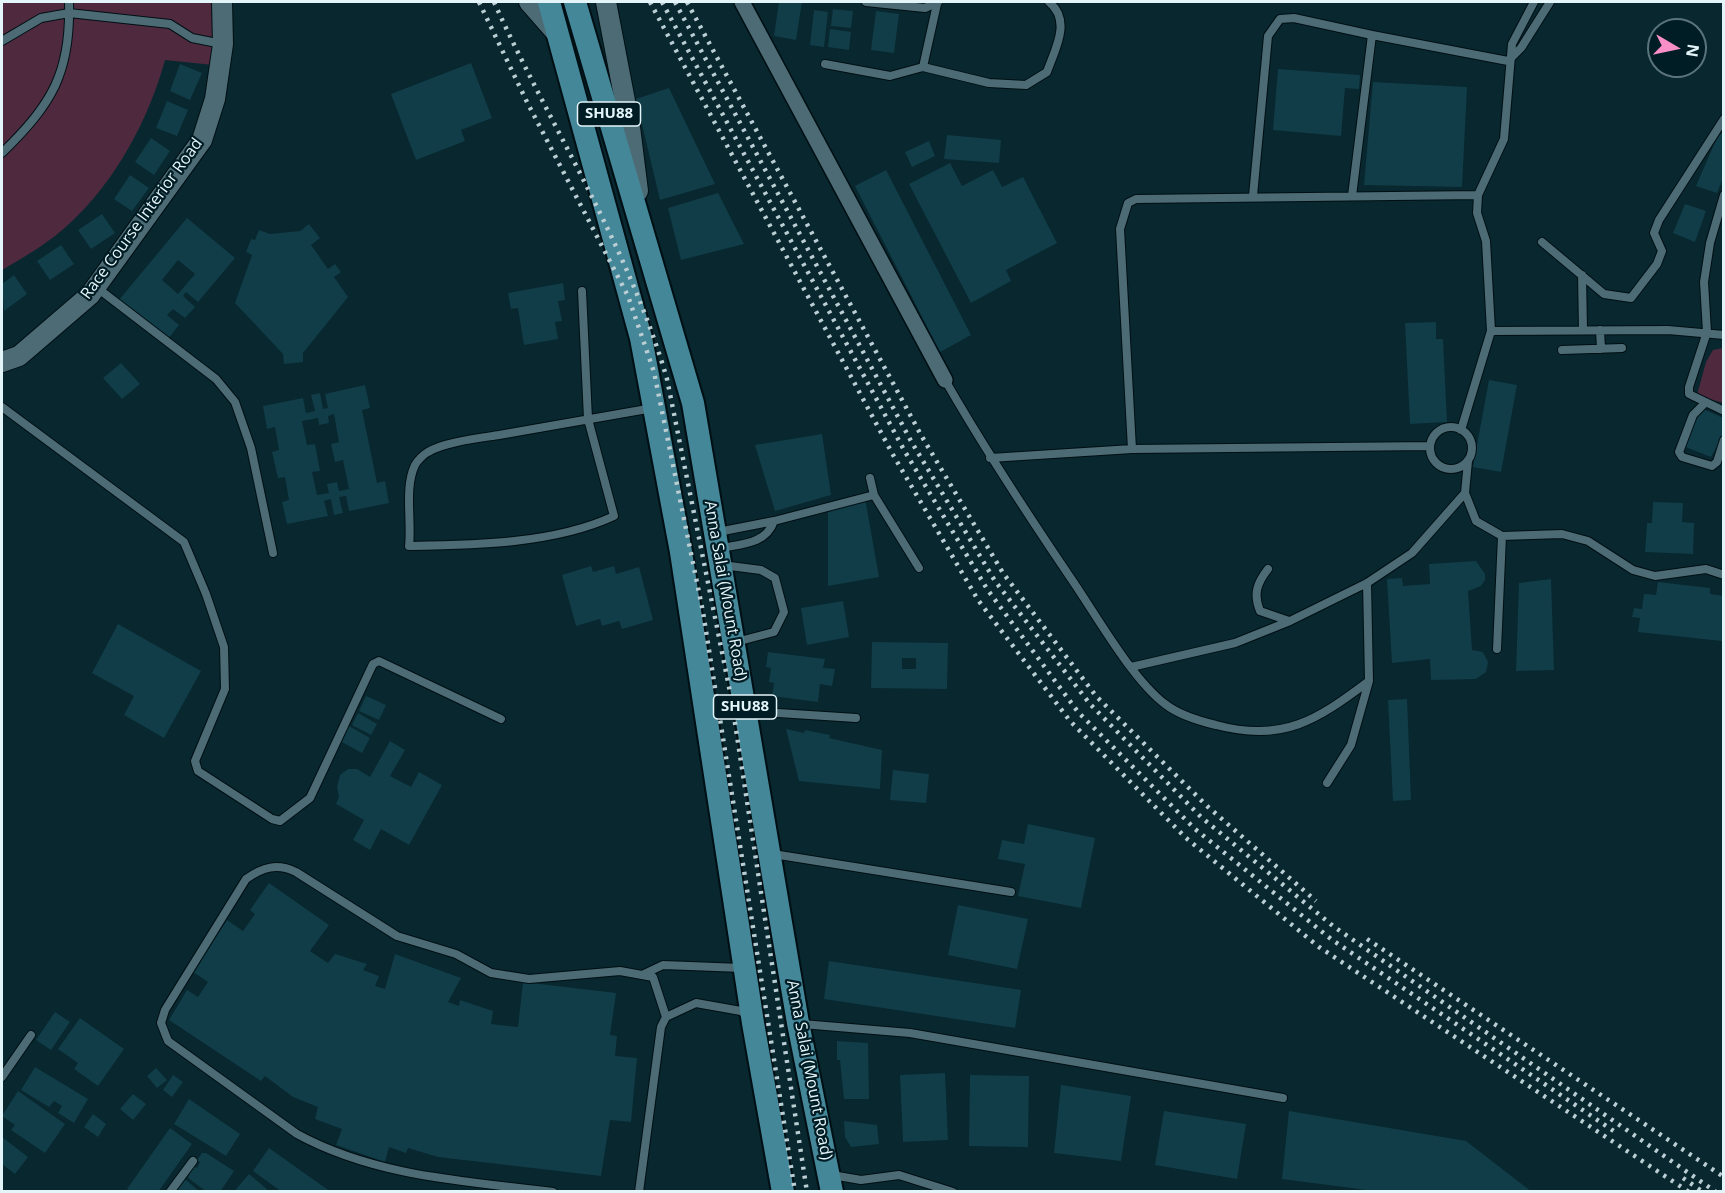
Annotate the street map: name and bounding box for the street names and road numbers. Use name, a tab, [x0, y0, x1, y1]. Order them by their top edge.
road number: SHU88	[578, 102, 640, 126]
street label: Race Course Interior Road	[77, 135, 207, 303]
street label: Anna Salai (Mount Road)	[700, 499, 750, 683]
road number: SHU88	[714, 695, 777, 719]
street label: Anna Salai (Mount Road)	[782, 978, 836, 1162]

